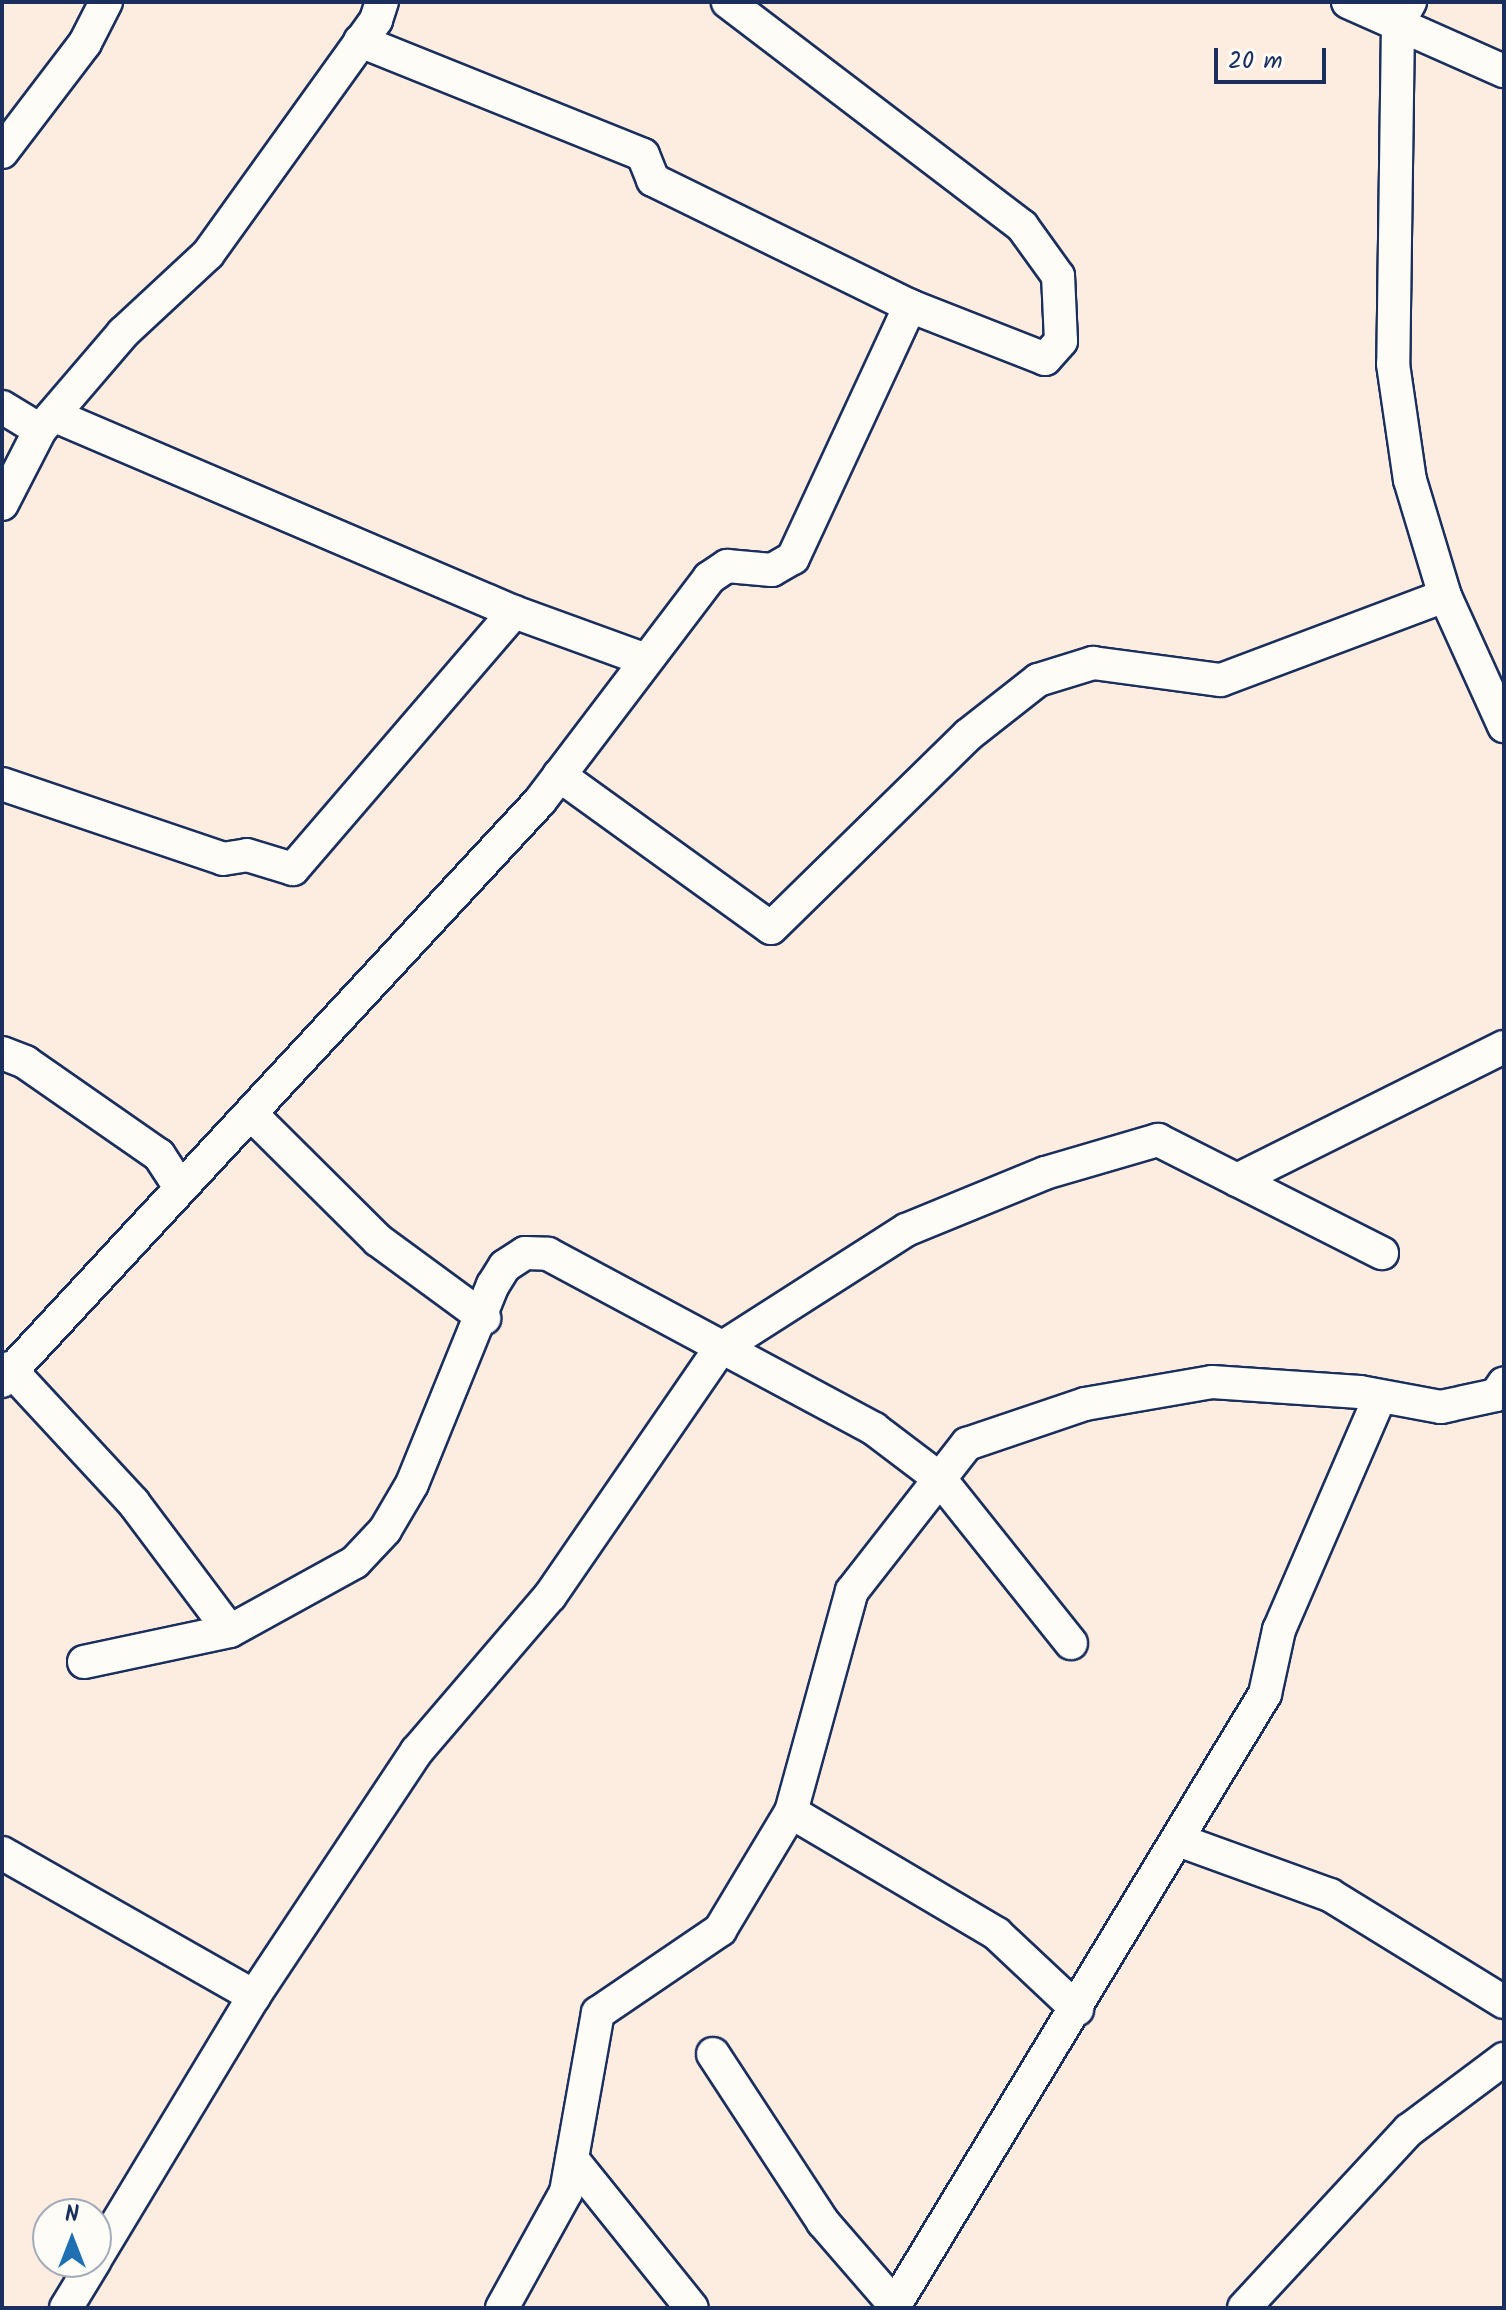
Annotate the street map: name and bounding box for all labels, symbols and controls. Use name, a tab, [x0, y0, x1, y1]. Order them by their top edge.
scale bar	[1218, 32, 1330, 82]
text: 20 m	[1228, 42, 1283, 81]
north arrow	[32, 2198, 112, 2278]
text: N	[65, 2198, 79, 2233]

